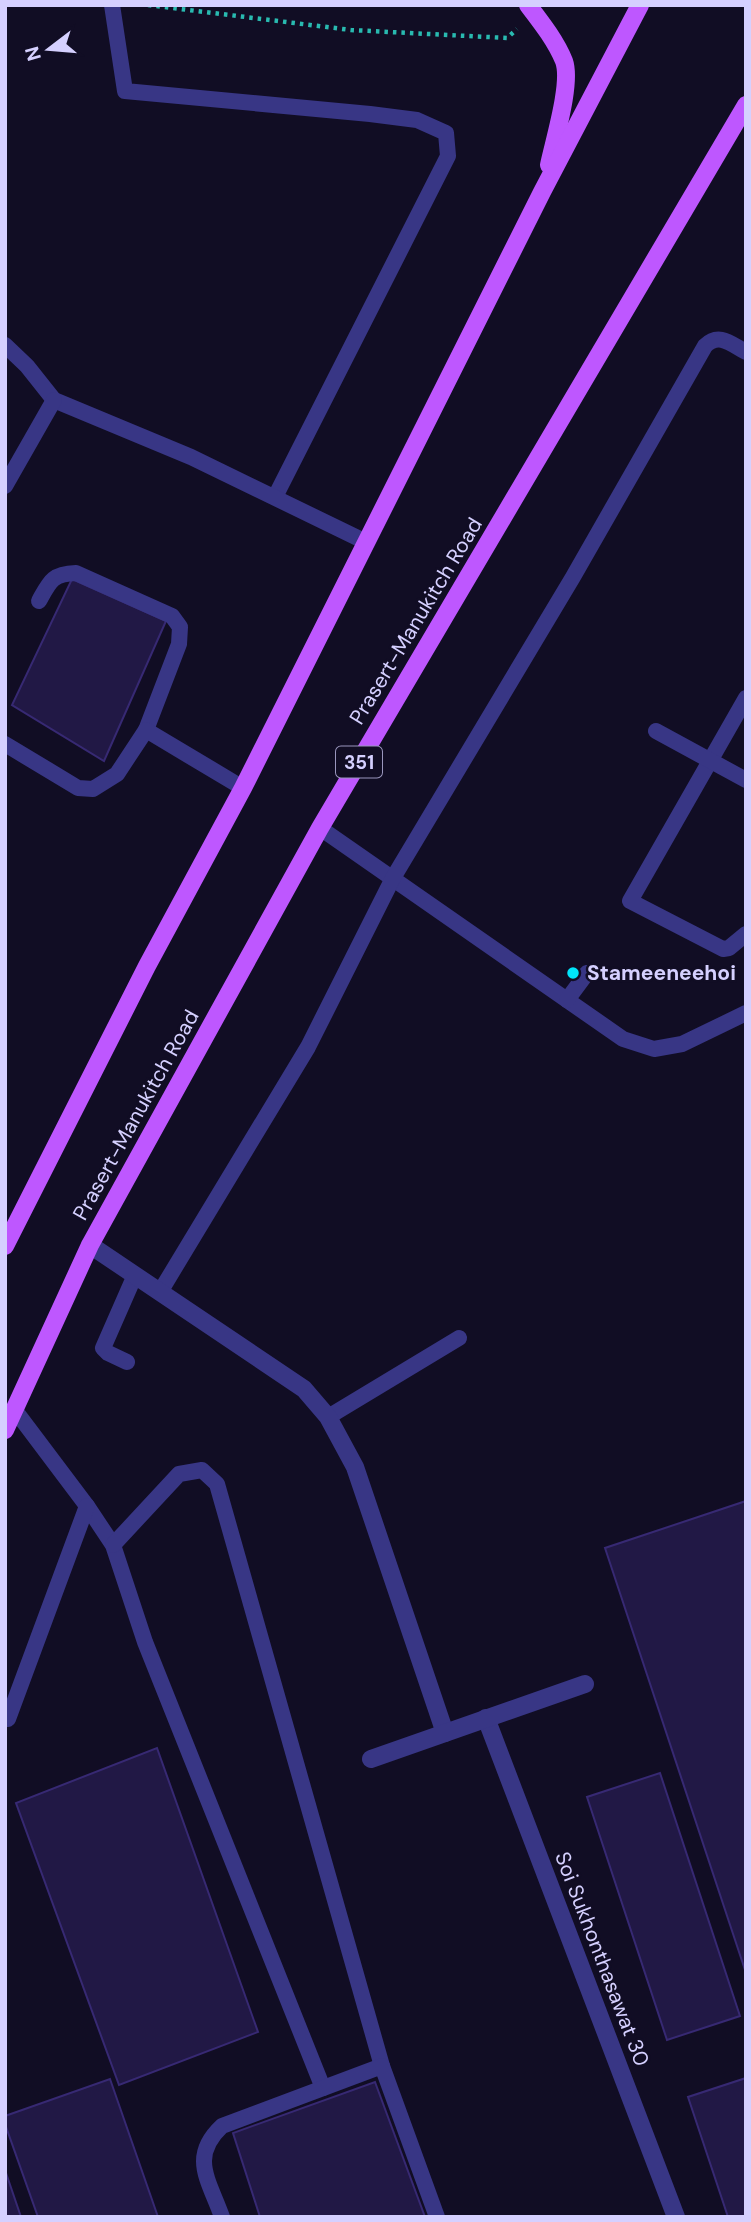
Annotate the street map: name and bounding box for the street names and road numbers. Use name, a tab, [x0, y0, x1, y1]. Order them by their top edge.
street label: Prasert-Manukitch Road	[343, 512, 489, 730]
road number: 351	[336, 747, 382, 778]
street label: Prasert-Manukitch Road	[66, 1005, 206, 1225]
street label: Soi Sukhonthasawat 30	[548, 1848, 656, 2070]

